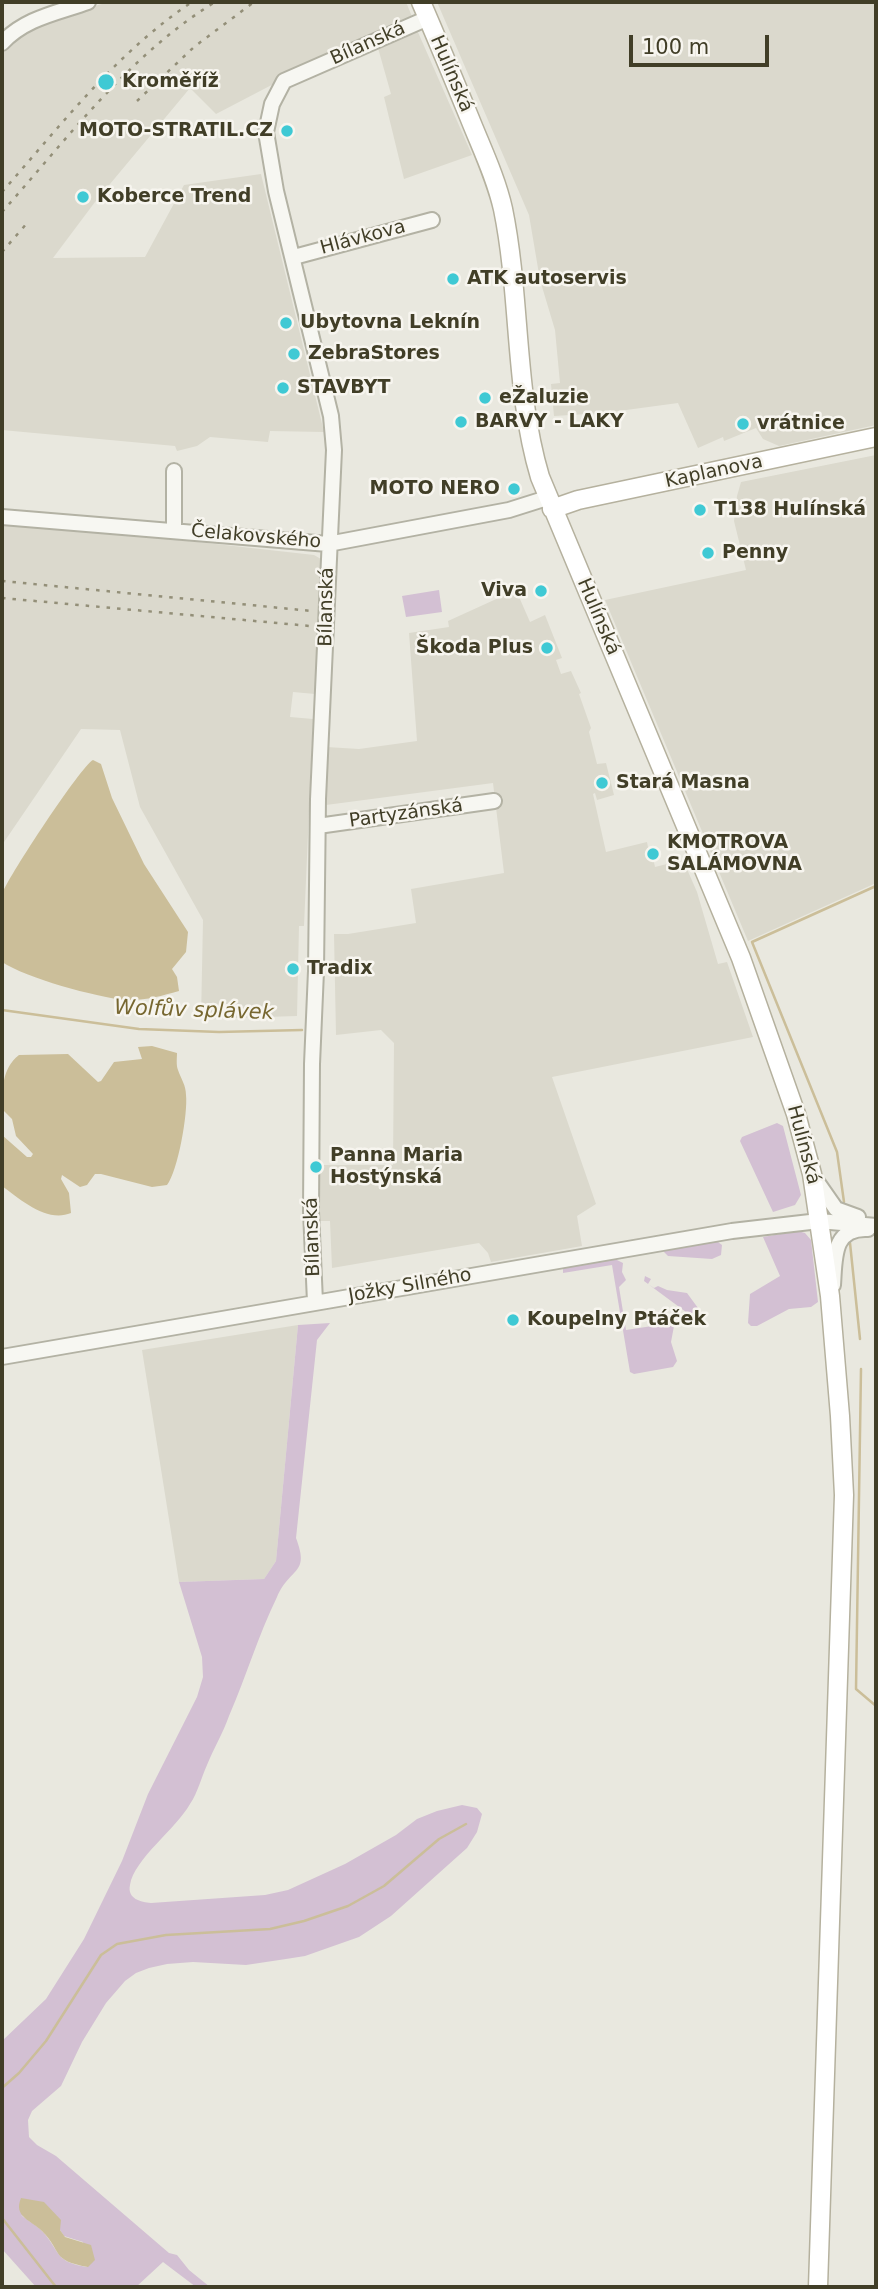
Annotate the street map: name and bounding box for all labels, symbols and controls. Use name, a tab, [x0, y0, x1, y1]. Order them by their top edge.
street label: Bílanská	[327, 17, 409, 71]
scale bar	[633, 21, 773, 65]
street label: Hulínská	[425, 32, 477, 116]
text: 100 m	[642, 35, 709, 59]
place label: Kroměříž	[122, 71, 219, 93]
marker: Kroměříž	[96, 72, 116, 92]
place label: MOTO-STRATIL.CZ	[79, 120, 273, 142]
marker: MOTO-STRATIL.CZ	[279, 123, 295, 139]
place label: Koberce Trend	[97, 186, 251, 208]
marker: Koberce Trend	[75, 189, 91, 205]
street label: Hlávkova	[318, 216, 408, 260]
place label: ATK autoservis	[467, 268, 627, 290]
marker: ATK autoservis	[445, 271, 461, 287]
place label: Ubytovna Leknín	[300, 312, 480, 334]
marker: Ubytovna Leknín	[278, 315, 294, 331]
place label: ZebraStores	[308, 343, 440, 365]
marker: ZebraStores	[286, 346, 302, 362]
place label: STAVBYT	[297, 377, 390, 399]
marker: STAVBYT	[275, 380, 291, 396]
place label: eŽaluzie	[499, 387, 589, 409]
marker: eŽaluzie	[477, 390, 493, 406]
place label: BARVY - LAKY	[475, 411, 624, 433]
place label: vrátnice	[757, 413, 845, 435]
marker: BARVY - LAKY	[453, 414, 469, 430]
marker: vrátnice	[735, 416, 751, 432]
street label: Kaplanova	[663, 451, 765, 493]
place label: MOTO NERO	[370, 478, 500, 500]
marker: MOTO NERO	[506, 481, 522, 497]
place label: T138 Hulínská	[714, 499, 866, 521]
marker: T138 Hulínská	[692, 502, 708, 518]
street label: Čelakovského	[190, 520, 322, 554]
place label: Penny	[722, 542, 788, 564]
marker: Penny	[700, 545, 716, 561]
street label: Bílanská	[315, 567, 339, 647]
street label: Hulínská	[572, 575, 624, 659]
place label: Viva	[481, 580, 527, 602]
marker: Viva	[533, 583, 549, 599]
place label: Škoda Plus	[416, 637, 533, 659]
marker: Škoda Plus	[539, 640, 555, 656]
place label: Stará Masna	[616, 772, 750, 794]
marker: Stará Masna	[594, 775, 610, 791]
street label: Partyzánská	[348, 795, 464, 833]
place label: KMOTROVA SALÁMOVNA	[667, 832, 802, 876]
marker: KMOTROVA SALÁMOVNA	[645, 846, 661, 862]
place label: Tradix	[307, 958, 372, 980]
marker: Tradix	[285, 961, 301, 977]
water label: Wolfův splávek	[114, 996, 274, 1026]
street label: Hulínská	[781, 1103, 825, 1187]
place label: Panna Maria Hostýnská	[330, 1145, 463, 1189]
marker: Panna Maria Hostýnská	[308, 1159, 324, 1175]
street label: Bílanská	[300, 1197, 326, 1277]
street label: Jožky Silného	[347, 1264, 473, 1308]
place label: Koupelny Ptáček	[527, 1309, 706, 1331]
marker: Koupelny Ptáček	[505, 1312, 521, 1328]

